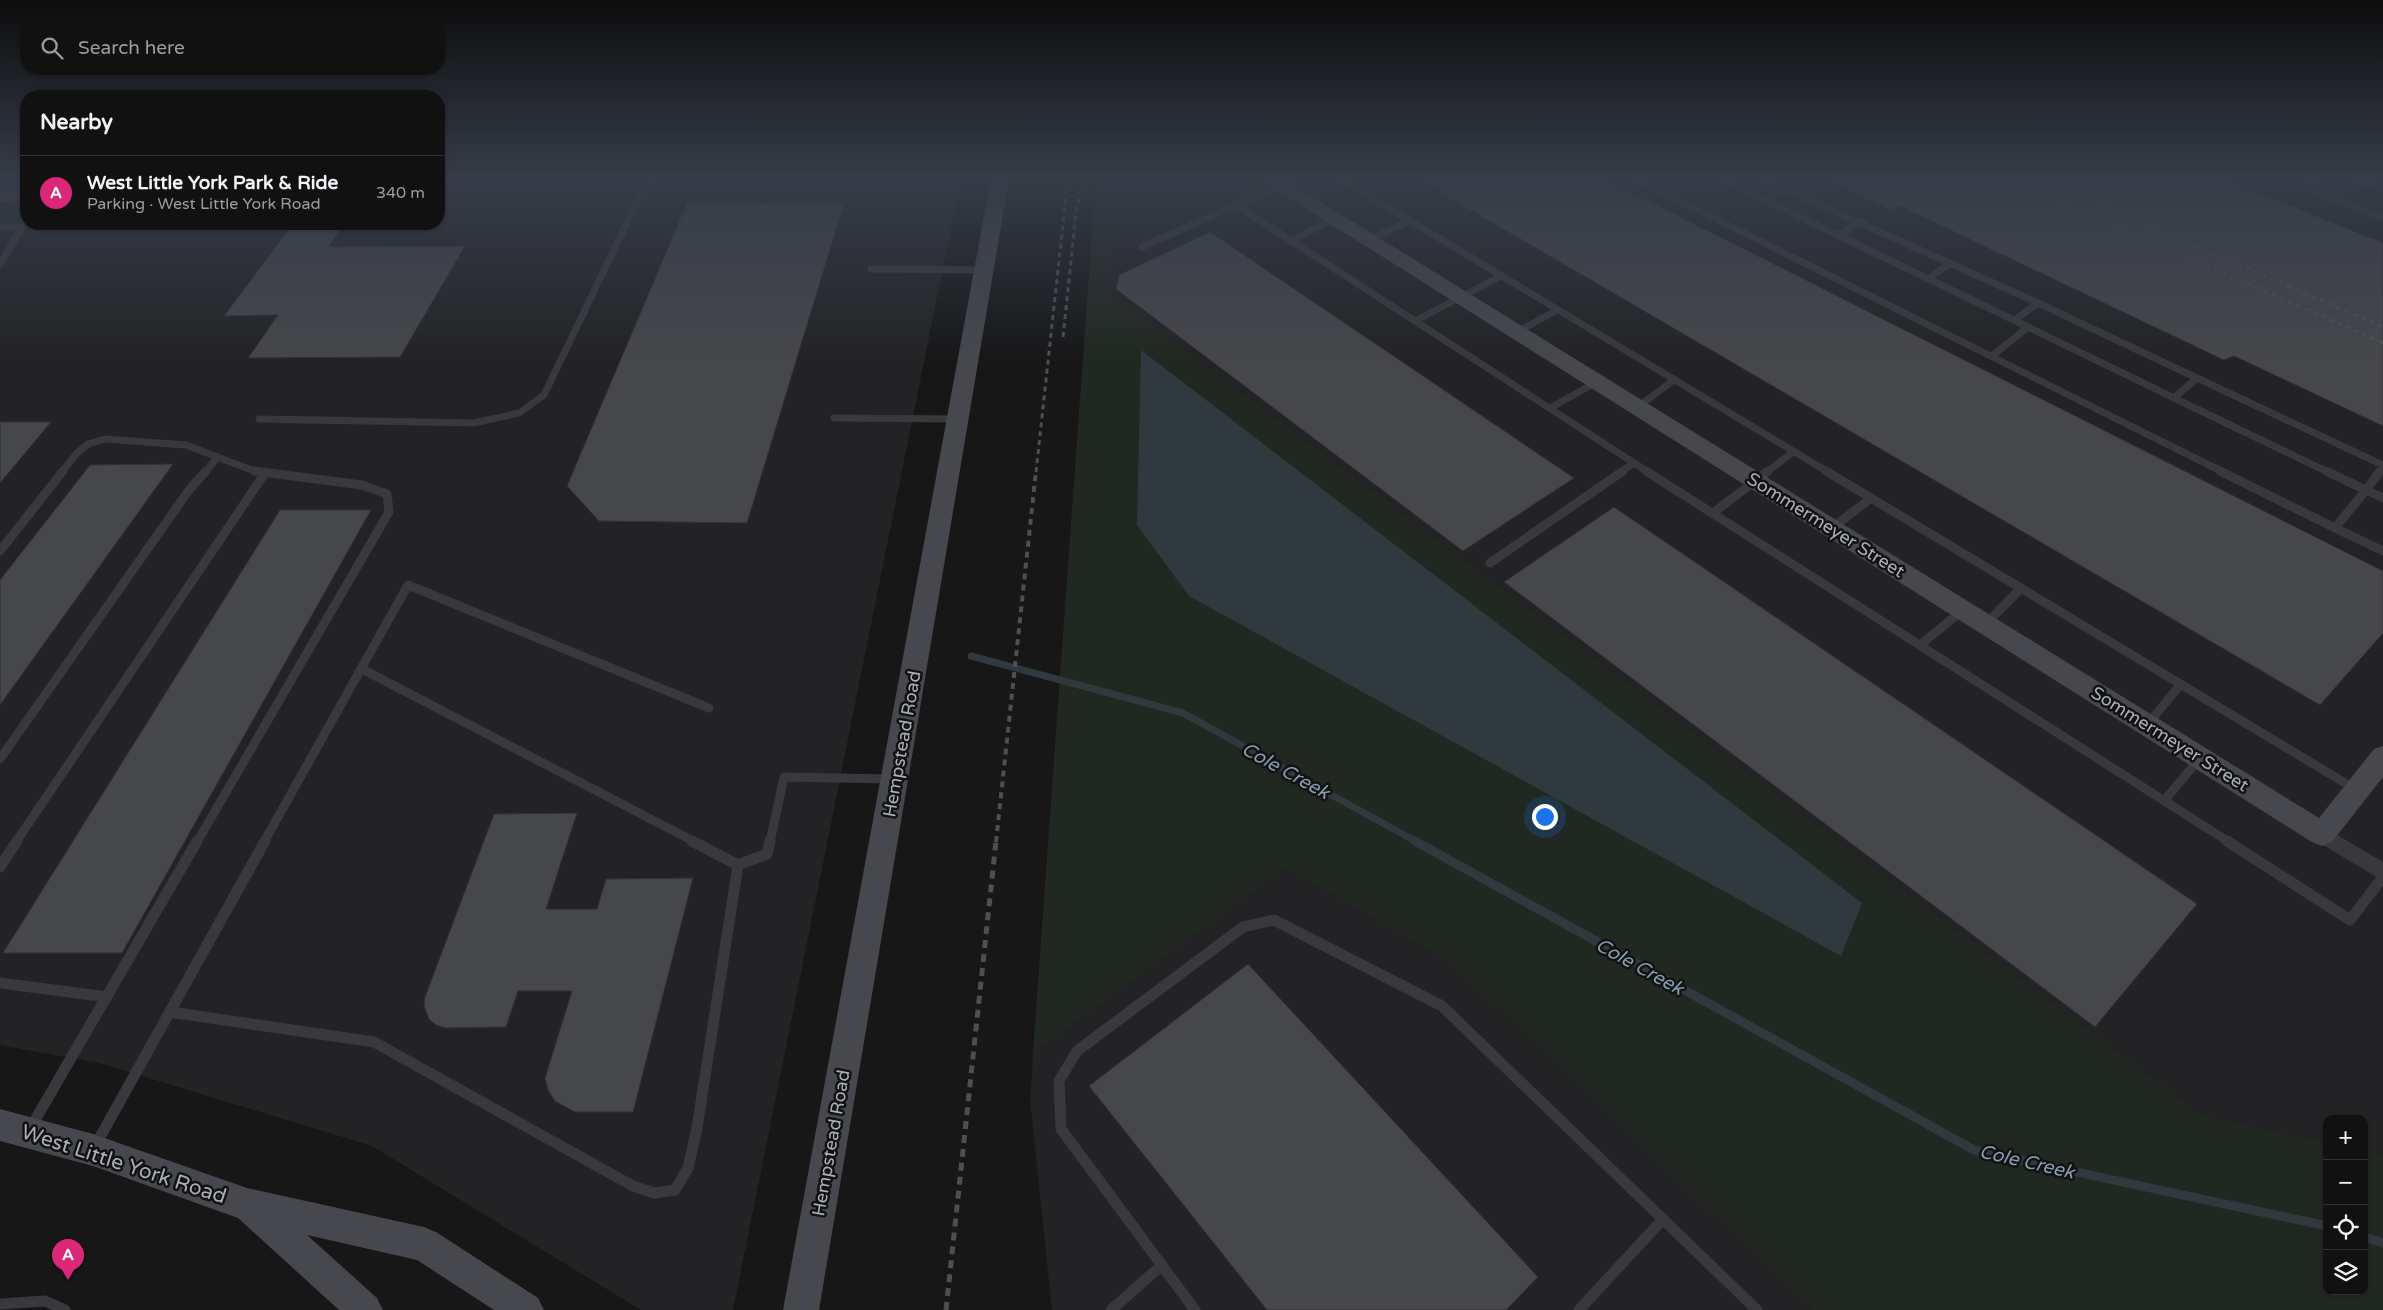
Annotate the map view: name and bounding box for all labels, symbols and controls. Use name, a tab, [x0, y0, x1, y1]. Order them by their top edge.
search box	[20, 20, 445, 75]
icon: search	[38, 34, 66, 62]
text: Search here	[78, 37, 185, 59]
text: Nearby	[40, 110, 113, 135]
text: West Little York Park & Ride	[87, 172, 338, 194]
text: A	[50, 183, 62, 203]
text: 340 m	[376, 183, 425, 203]
text: Parking · West Little York Road	[87, 194, 320, 214]
street label: Sommermeyer Street	[1743, 468, 1909, 582]
street label: Hempstead Road	[878, 669, 926, 819]
street label: Sommermeyer Street	[2087, 682, 2253, 796]
water label: Cole Creek	[1238, 738, 1335, 805]
your location	[1532, 804, 1558, 830]
water label: Cole Creek	[1592, 934, 1689, 1001]
street label: Hempstead Road	[807, 1068, 855, 1218]
map controls	[2323, 1115, 2368, 1295]
button: +	[2323, 1115, 2368, 1160]
street label: West Little York Road	[18, 1120, 229, 1209]
water label: Cole Creek	[1977, 1140, 2078, 1184]
button: −	[2323, 1160, 2368, 1205]
button: locate	[2323, 1205, 2368, 1250]
pin: A	[52, 1239, 84, 1280]
button: layers	[2323, 1250, 2368, 1295]

